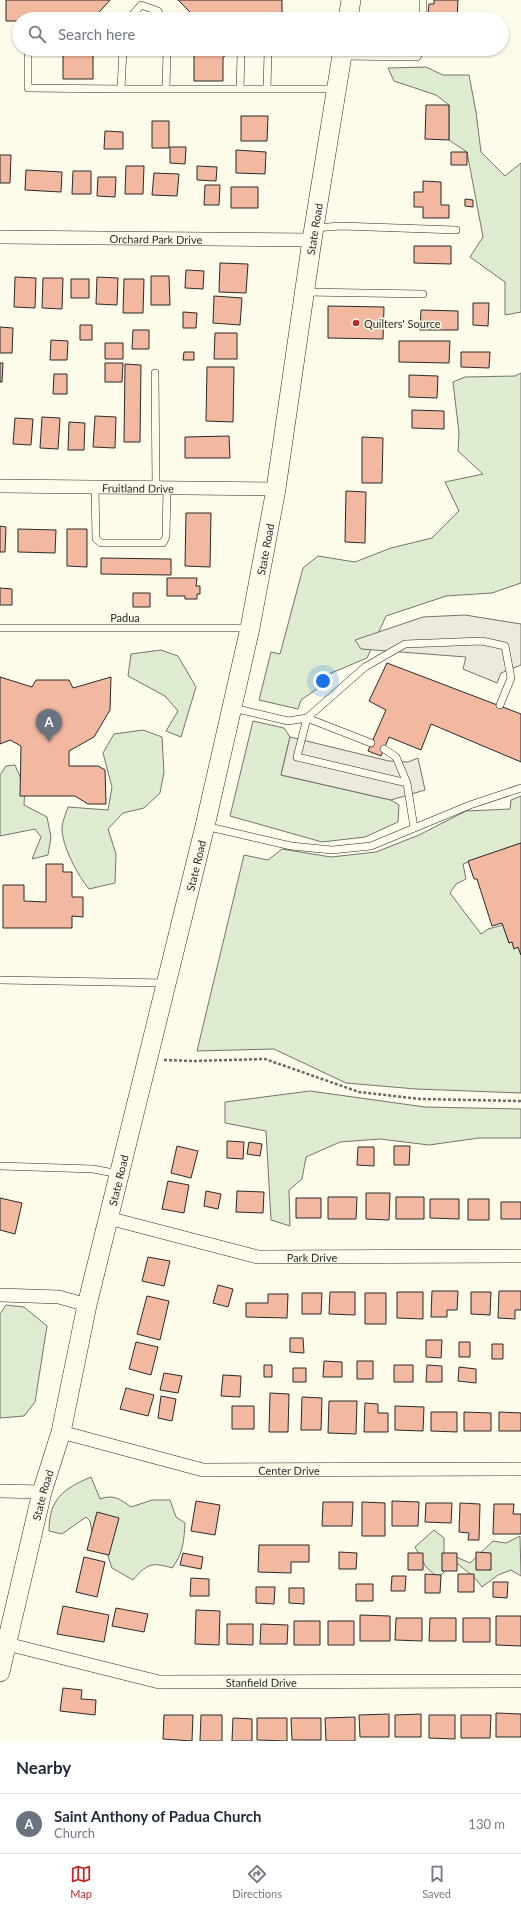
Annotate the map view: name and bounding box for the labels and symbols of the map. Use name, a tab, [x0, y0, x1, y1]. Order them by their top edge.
street label: State Road	[303, 202, 324, 256]
street label: Orchard Park Drive	[110, 232, 203, 245]
place label: Quilters' Source	[364, 317, 441, 330]
marker: Quilters' Source	[351, 318, 361, 328]
street label: Fruitland Drive	[102, 481, 174, 494]
street label: State Road	[254, 522, 276, 576]
street label: Padua	[110, 611, 140, 624]
your location	[313, 671, 333, 691]
pin: A	[36, 709, 62, 742]
street label: State Road	[183, 839, 208, 892]
street label: State Road	[105, 1153, 130, 1207]
street label: Park Drive	[287, 1250, 338, 1263]
street label: Center Drive	[258, 1463, 320, 1476]
street label: State Road	[29, 1468, 55, 1522]
street label: Stanfield Drive	[226, 1675, 297, 1688]

